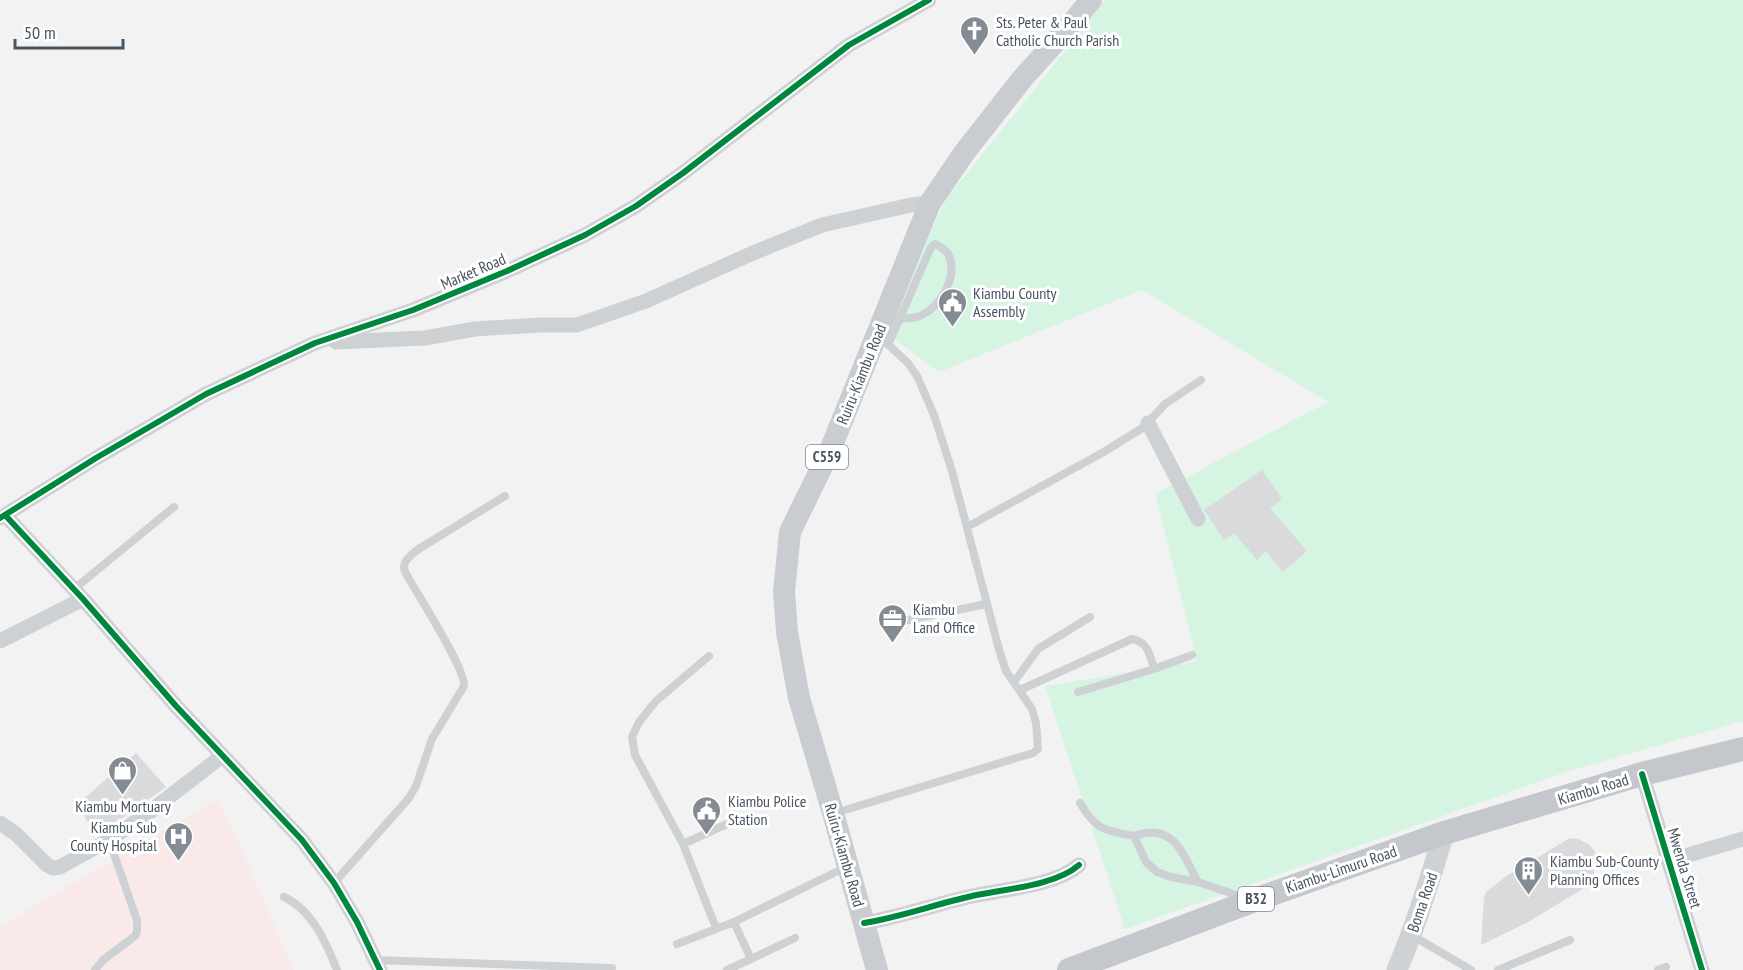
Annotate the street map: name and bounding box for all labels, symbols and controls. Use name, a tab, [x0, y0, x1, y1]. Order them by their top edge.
scale bar	[15, 12, 123, 50]
place label: Sts. Peter & Paul Catholic Church Parish	[996, 12, 1119, 50]
church icon: Sts. Peter & Paul Catholic Church Parish	[959, 15, 991, 57]
text: 50 m	[24, 21, 56, 44]
street label: Market Road	[437, 248, 509, 294]
place label: Kiambu County Assembly	[973, 283, 1057, 321]
public building icon: Kiambu County Assembly	[936, 286, 968, 328]
street label: Ruiru-Kiambu Road	[832, 321, 890, 427]
road number: C559	[806, 445, 848, 469]
place label: Kiambu Land Office	[913, 599, 975, 637]
office icon: Kiambu Land Office	[876, 602, 908, 644]
shop icon: Kiambu Mortuary	[107, 754, 139, 796]
street label: Kiambu Road	[1555, 769, 1631, 809]
place label: Kiambu Police Station	[728, 791, 806, 829]
public building icon: Kiambu Police Station	[691, 794, 723, 836]
place label: Kiambu Mortuary	[75, 796, 171, 816]
street label: Ruiru-Kiambu Road	[821, 801, 869, 909]
place label: Kiambu Sub County Hospital	[70, 817, 157, 855]
hospital icon: Kiambu Sub County Hospital	[162, 820, 194, 862]
street label: Mwenda Street	[1663, 825, 1707, 911]
street label: Kiambu-Limuru Road	[1283, 841, 1399, 897]
place label: Kiambu Sub-County Planning Offices	[1550, 851, 1659, 889]
building icon: Kiambu Sub-County Planning Offices	[1513, 854, 1545, 896]
street label: Boma Road	[1402, 869, 1442, 935]
road number: B32	[1238, 887, 1274, 911]

